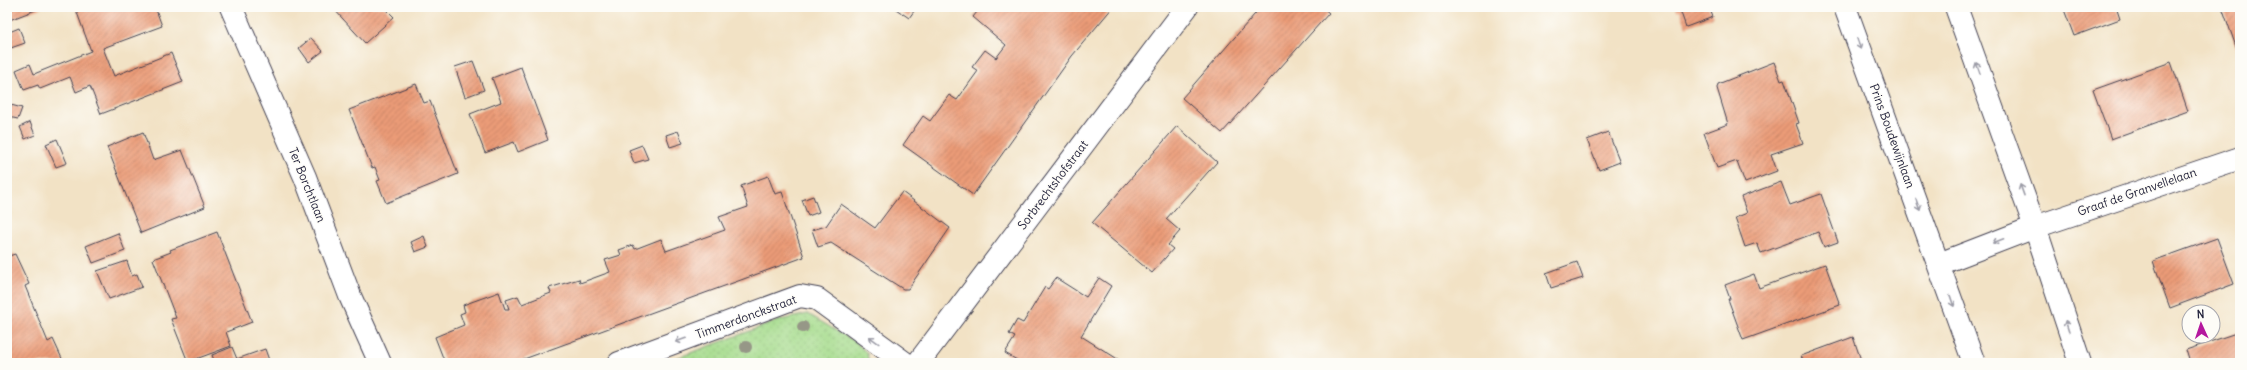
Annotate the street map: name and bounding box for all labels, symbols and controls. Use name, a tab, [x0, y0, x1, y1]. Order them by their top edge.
one-way arrow	[1855, 37, 1863, 49]
one-way arrow	[1974, 61, 1981, 74]
street label: Prins Boudewijnlaan	[1867, 82, 1918, 190]
street label: Sorbrechtshofstraat	[1014, 137, 1091, 232]
street label: Ter Borchtlaan	[286, 145, 329, 224]
street label: Graaf de Granvellelaan	[2075, 164, 2198, 219]
one-way arrow	[2017, 185, 2025, 197]
one-way arrow	[1914, 199, 1922, 211]
one-way arrow	[1993, 238, 2005, 246]
street label: Timmerdonckstraat	[693, 291, 798, 342]
one-way arrow	[1949, 294, 1956, 307]
north arrow	[2181, 304, 2221, 344]
text: N	[2196, 307, 2205, 321]
one-way arrow	[2063, 320, 2071, 332]
one-way arrow	[868, 336, 879, 344]
one-way arrow	[676, 337, 688, 345]

